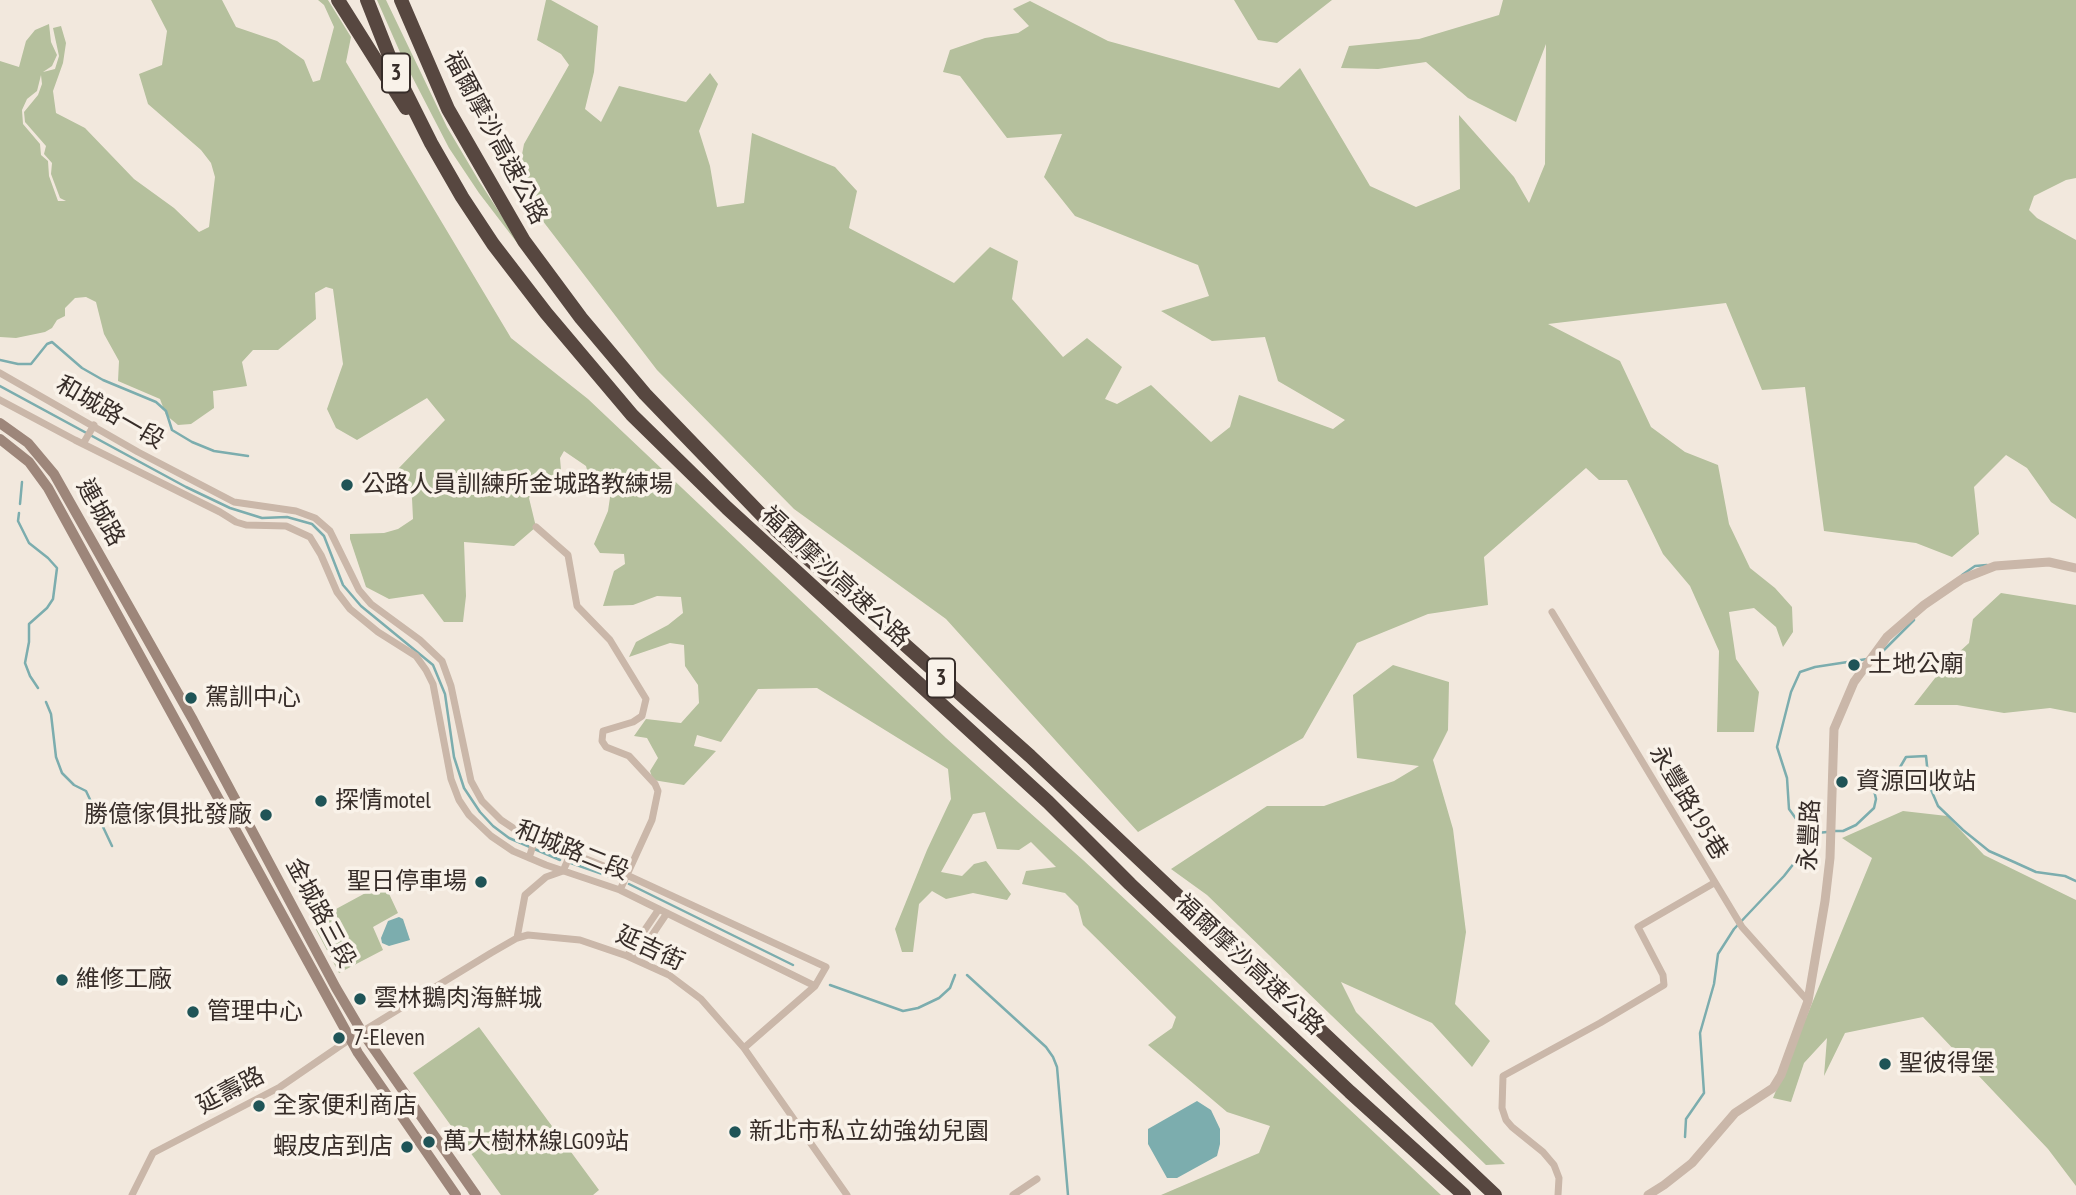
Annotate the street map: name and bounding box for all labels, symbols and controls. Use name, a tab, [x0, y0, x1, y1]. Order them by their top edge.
street label: 福爾摩沙高速公路	[437, 46, 553, 230]
road number: 3	[382, 54, 410, 92]
street label: 和城路一段	[51, 371, 169, 455]
place label: 公路人員訓練所金城路教練場	[361, 471, 673, 499]
street label: 連城路	[70, 475, 130, 551]
marker: 公路人員訓練所金城路教練場	[339, 477, 355, 493]
street label: 福爾摩沙高速公路	[755, 501, 915, 653]
place label: 土地公廟	[1868, 651, 1964, 679]
marker: 土地公廟	[1846, 657, 1862, 673]
road number: 3	[927, 658, 955, 698]
place label: 駕訓中心	[205, 684, 301, 712]
marker: 駕訓中心	[183, 690, 199, 706]
street label: 永豐路195巷	[1643, 741, 1733, 865]
place label: 資源回收站	[1856, 768, 1976, 796]
marker: 資源回收站	[1834, 774, 1850, 790]
place label: 探情motel	[335, 787, 431, 815]
marker: 探情motel	[313, 793, 329, 809]
street label: 永豐路	[1794, 798, 1826, 872]
place label: 勝億傢俱批發廠	[84, 801, 252, 829]
marker: 勝億傢俱批發廠	[258, 807, 274, 823]
street label: 和城路二段	[511, 815, 633, 887]
street label: 金城路三段	[279, 853, 361, 973]
place label: 聖日停車場	[347, 868, 467, 896]
marker: 聖日停車場	[473, 874, 489, 890]
street label: 福爾摩沙高速公路	[1169, 889, 1329, 1041]
street label: 延吉街	[611, 921, 689, 977]
place label: 維修工廠	[76, 966, 172, 994]
marker: 維修工廠	[54, 972, 70, 988]
place label: 雲林鵝肉海鮮城	[374, 985, 542, 1013]
marker: 雲林鵝肉海鮮城	[352, 991, 368, 1007]
place label: 管理中心	[207, 998, 303, 1026]
marker: 管理中心	[185, 1004, 201, 1020]
place label: 7-Eleven	[353, 1024, 425, 1052]
marker: 7-Eleven	[331, 1030, 347, 1046]
place label: 聖彼得堡	[1899, 1050, 1995, 1078]
marker: 聖彼得堡	[1877, 1056, 1893, 1072]
street label: 延壽路	[192, 1061, 270, 1121]
place label: 全家便利商店	[273, 1092, 417, 1120]
marker: 全家便利商店	[251, 1098, 267, 1114]
place label: 新北市私立幼強幼兒園	[749, 1118, 989, 1146]
marker: 新北市私立幼強幼兒園	[727, 1124, 743, 1140]
place label: 萬大樹林線LG09站	[443, 1128, 629, 1156]
place label: 蝦皮店到店	[273, 1133, 393, 1161]
marker: 萬大樹林線LG09站	[421, 1134, 437, 1150]
marker: 蝦皮店到店	[399, 1139, 415, 1155]

